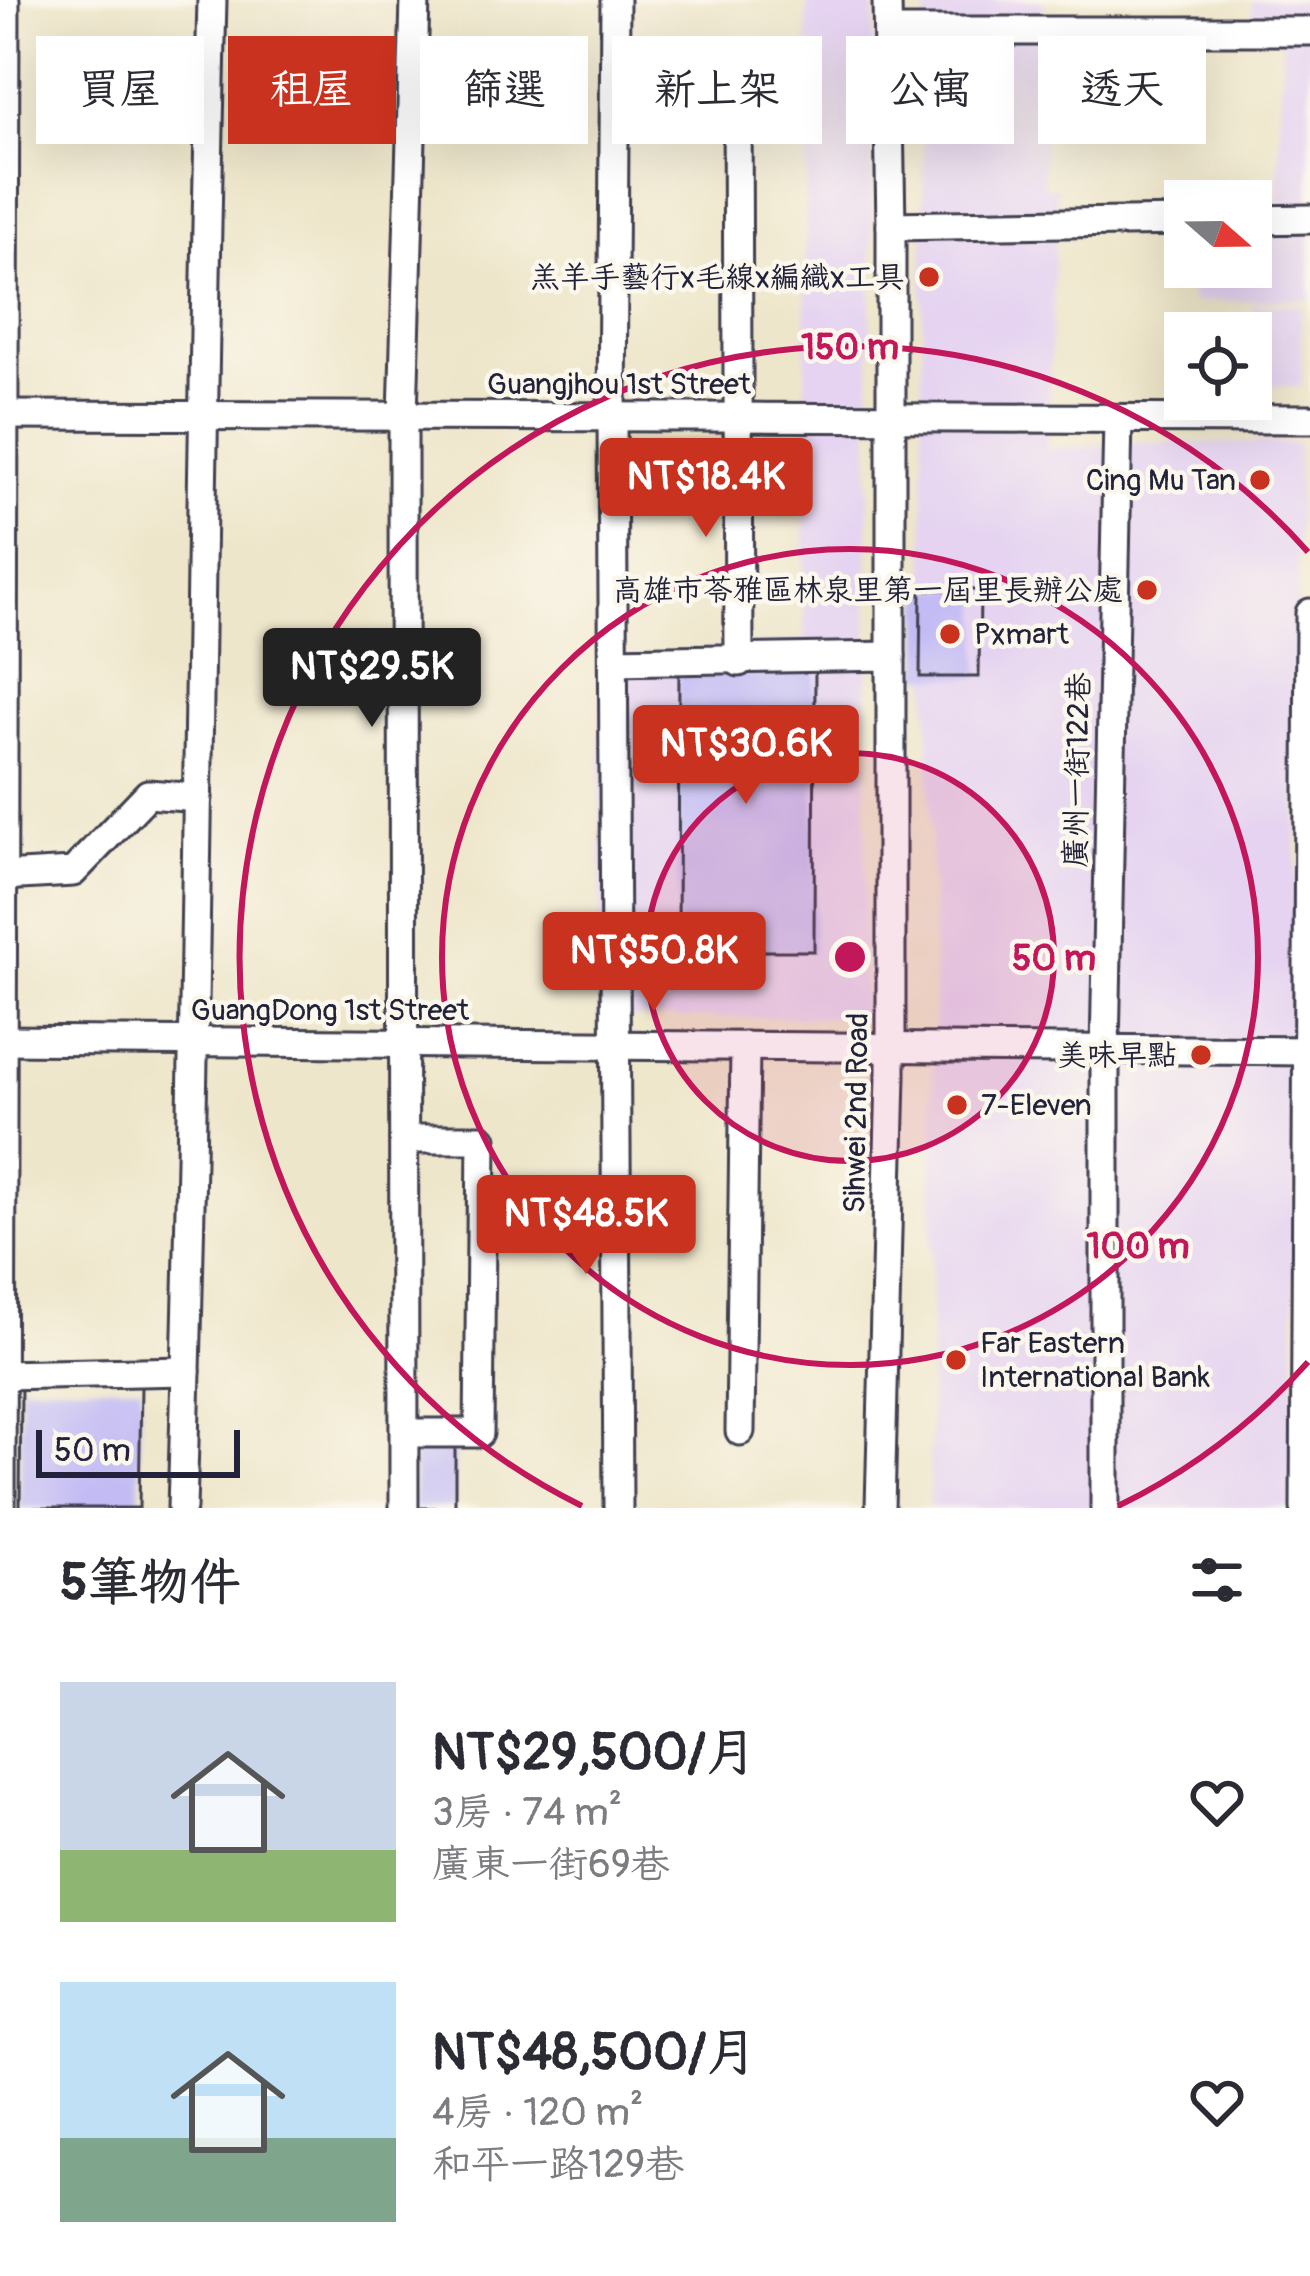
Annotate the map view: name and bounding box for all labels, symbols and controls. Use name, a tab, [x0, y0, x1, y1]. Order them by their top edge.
chip: 買屋	[36, 36, 204, 144]
chip: 租屋	[228, 36, 396, 144]
chip: 篩選	[420, 36, 588, 144]
chip: 新上架	[612, 36, 822, 144]
chip: 公寓	[846, 36, 1014, 144]
chip: 透天	[1038, 36, 1206, 144]
north arrow	[1164, 180, 1272, 288]
map controls	[1164, 180, 1272, 420]
place label: 羔羊手藝行x毛線x編織x工具	[530, 259, 905, 296]
marker: 羔羊手藝行x毛線x編織x工具	[916, 264, 942, 290]
button: locate	[1164, 312, 1272, 420]
text: 150 m	[801, 325, 899, 370]
street label: Guangjhou 1st Street	[487, 366, 752, 403]
pin: NT$18.4K	[582, 438, 830, 540]
text: NT$18.4K	[627, 452, 785, 501]
place label: Cing Mu Tan	[1086, 462, 1236, 499]
marker: Cing Mu Tan	[1247, 467, 1273, 493]
place label: 高雄市苓雅區林泉里第一屆里長辦公處	[613, 572, 1123, 609]
marker: 高雄市苓雅區林泉里第一屆里長辦公處	[1134, 577, 1160, 603]
place label: Pxmart	[974, 616, 1070, 653]
marker: Pxmart	[937, 621, 963, 647]
pin: NT$29.5K	[248, 628, 496, 730]
text: NT$29.5K	[290, 642, 454, 691]
street label: 廣州一街122巷	[1057, 672, 1098, 868]
pin: NT$30.6K	[622, 705, 870, 807]
text: NT$30.6K	[660, 719, 832, 768]
pin: NT$50.8K	[530, 912, 778, 1014]
text: NT$50.8K	[570, 926, 738, 975]
centre of rings	[829, 936, 871, 978]
text: 50 m	[1012, 936, 1096, 981]
street label: GuangDong 1st Street	[191, 992, 470, 1029]
street label: Sihwei 2nd Road	[836, 1012, 877, 1214]
place label: 美味早點	[1057, 1037, 1177, 1074]
marker: 美味早點	[1188, 1042, 1214, 1068]
place label: 7-Eleven	[981, 1087, 1092, 1124]
marker: 7-Eleven	[944, 1092, 970, 1118]
pin: NT$48.5K	[462, 1175, 710, 1277]
text: NT$48.5K	[504, 1189, 668, 1238]
text: 100 m	[1086, 1224, 1190, 1269]
place label: Far Eastern International Bank	[980, 1325, 1211, 1396]
marker: Far Eastern International Bank	[943, 1347, 969, 1373]
scale bar	[36, 1424, 240, 1477]
text: 50 m	[54, 1430, 131, 1471]
icon: filters	[1184, 1547, 1250, 1613]
text: 5筆物件	[60, 1551, 241, 1615]
text: NT$29,500/月	[432, 1721, 757, 1785]
icon: home	[156, 1730, 300, 1874]
icon: heart	[1184, 1769, 1250, 1835]
text: 3房 · 74 m²	[432, 1788, 622, 1837]
text: 廣東一街69巷	[432, 1840, 670, 1889]
text: NT$48,500/月	[432, 2021, 757, 2085]
icon: home	[156, 2030, 300, 2174]
icon: heart	[1184, 2069, 1250, 2135]
text: 4房 · 120 m²	[432, 2088, 643, 2137]
text: 和平一路129巷	[432, 2140, 684, 2189]

